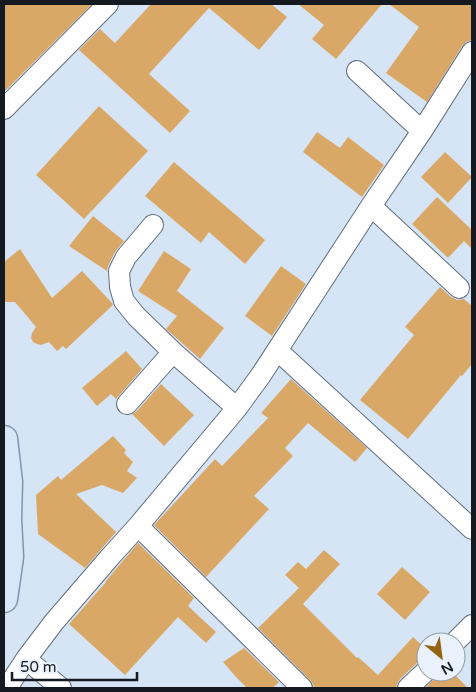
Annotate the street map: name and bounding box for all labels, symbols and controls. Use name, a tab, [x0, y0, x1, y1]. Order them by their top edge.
north arrow	[416, 632, 466, 682]
scale bar	[12, 650, 138, 682]
text: 50 m	[20, 658, 57, 676]
text: N	[438, 658, 456, 678]

